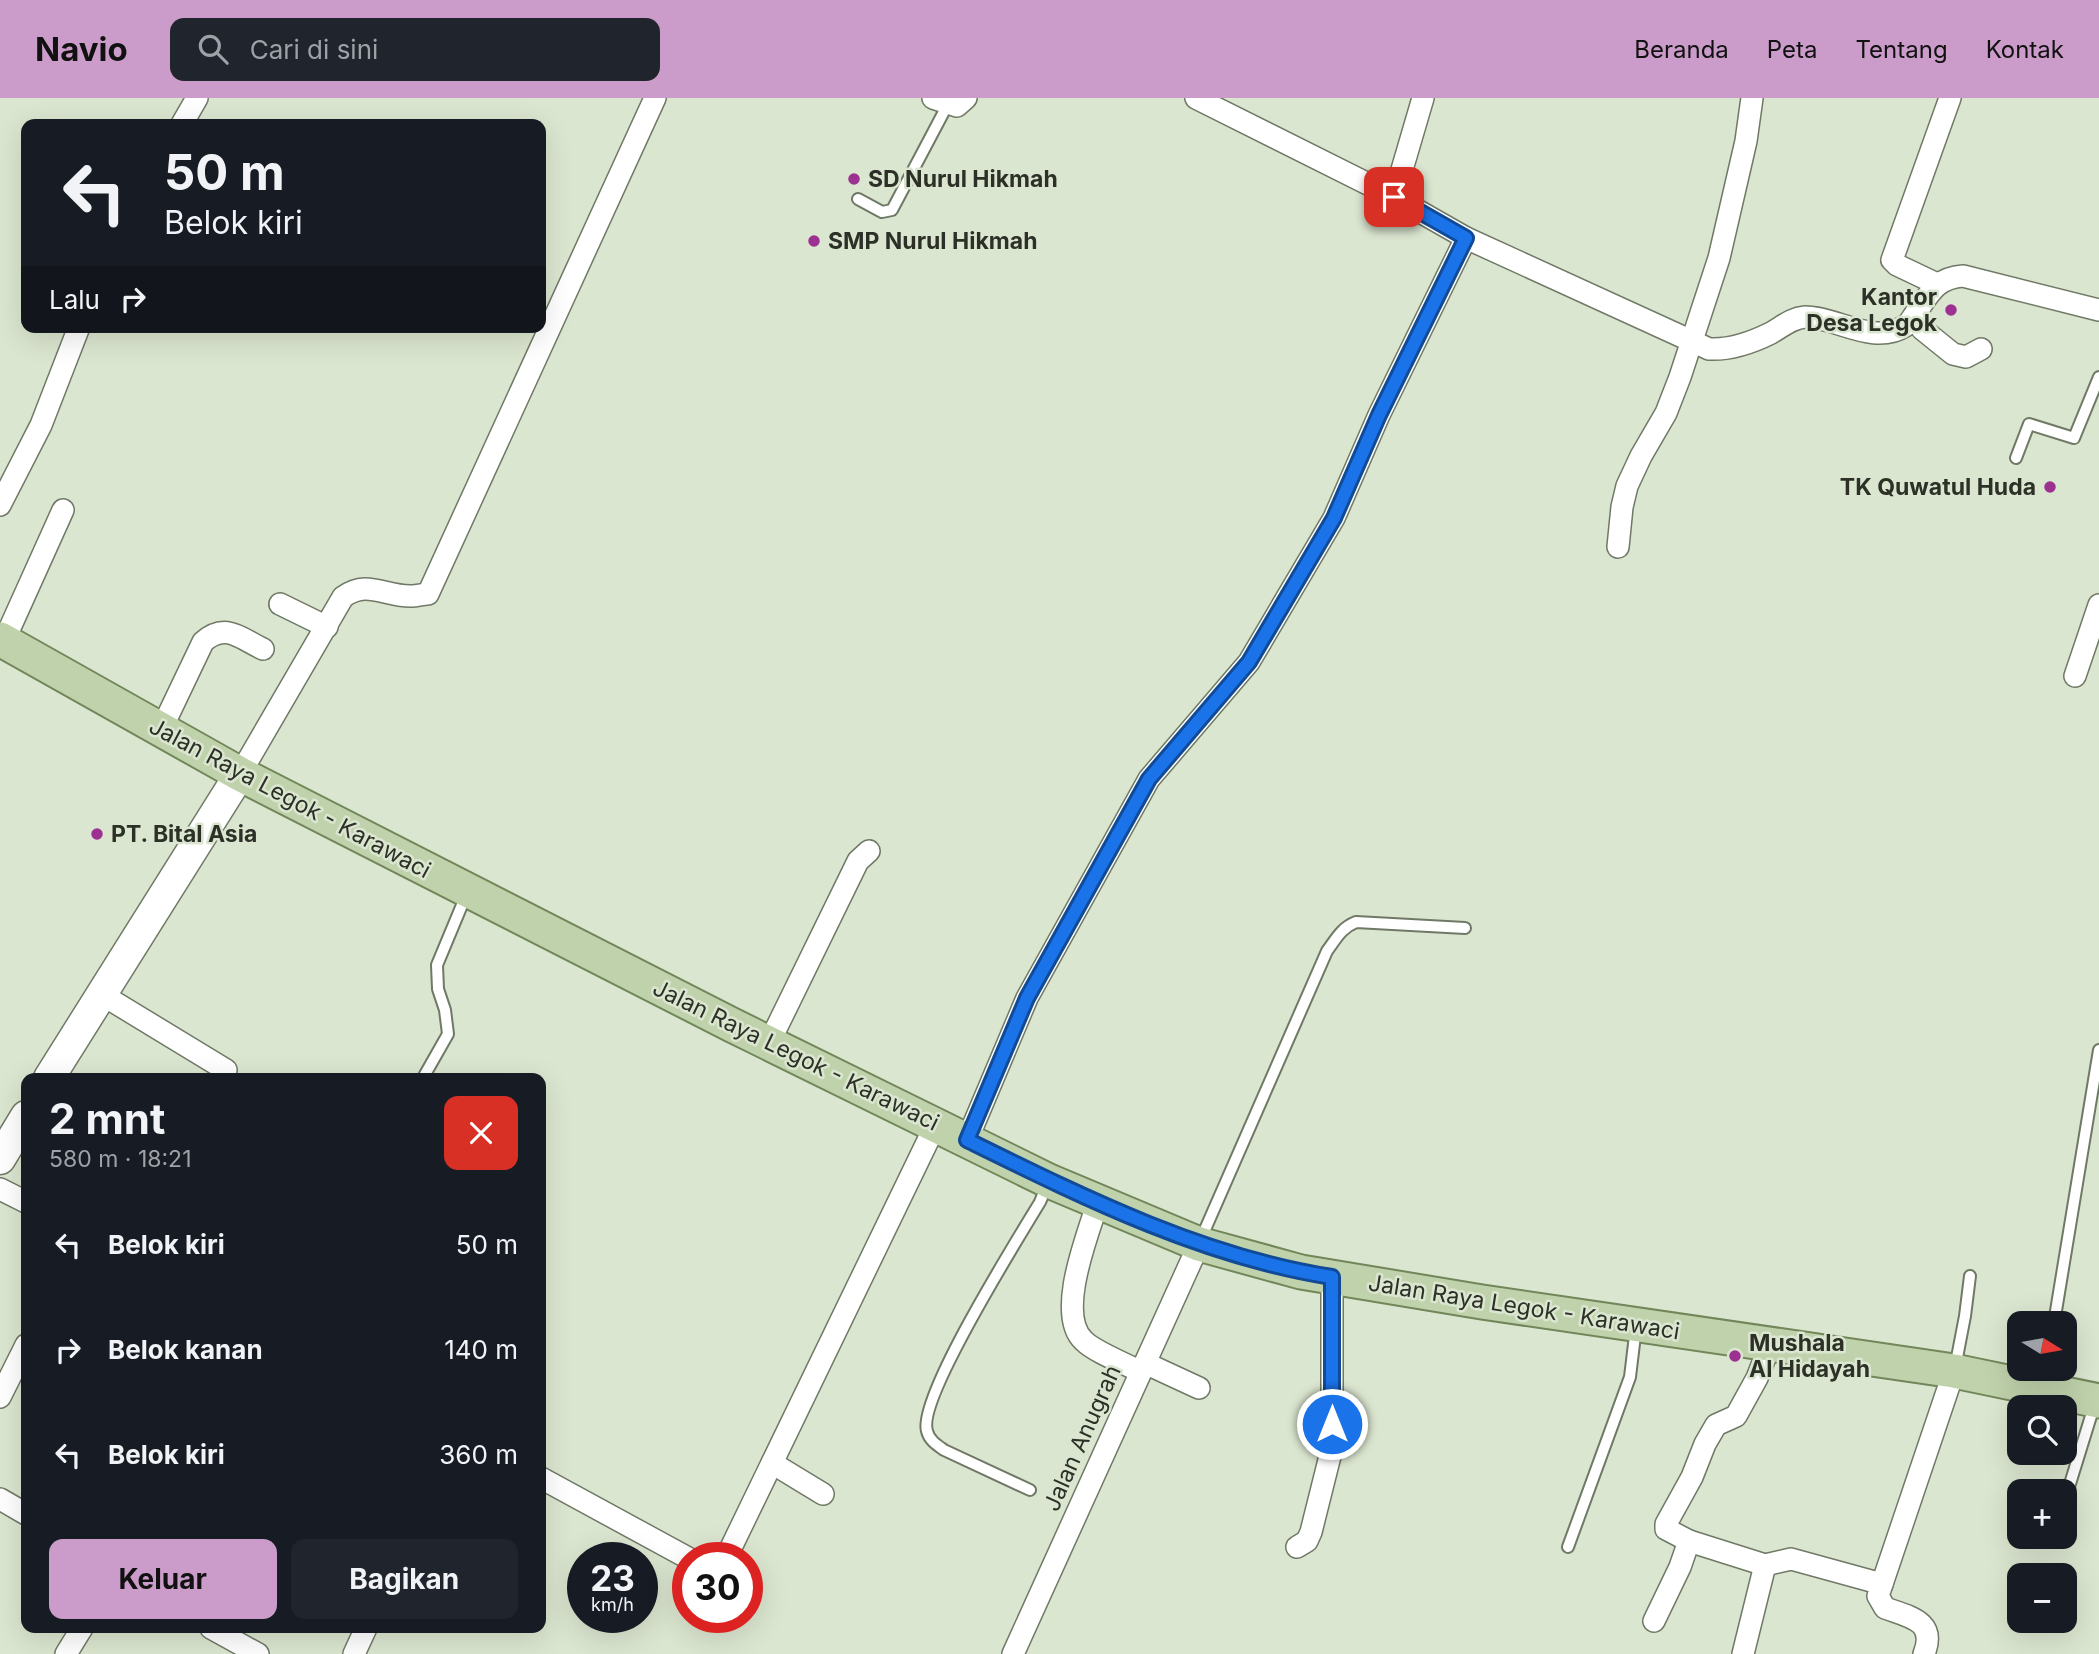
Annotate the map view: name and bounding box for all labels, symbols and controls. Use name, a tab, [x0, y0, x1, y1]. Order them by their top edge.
search box	[170, 18, 660, 81]
text: Navio	[35, 29, 128, 69]
icon: search	[194, 30, 232, 68]
text: Cari di sini	[250, 34, 378, 65]
text: Beranda	[1634, 35, 1729, 64]
text: Peta	[1767, 35, 1817, 64]
text: Tentang	[1855, 35, 1948, 64]
text: Kontak	[1986, 35, 2064, 64]
text: 50 m	[164, 143, 285, 202]
icon: left	[49, 147, 140, 238]
place label: SD Nurul Hikmah	[868, 165, 1058, 193]
pin	[1364, 167, 1424, 227]
marker: SD Nurul Hikmah	[846, 171, 862, 187]
icon: arrive	[1375, 178, 1413, 216]
text: Belok kiri	[164, 203, 303, 242]
place label: SMP Nurul Hikmah	[828, 227, 1037, 255]
marker: SMP Nurul Hikmah	[806, 233, 822, 249]
icon: right	[114, 280, 152, 318]
place label: Kantor Desa Legok	[1806, 283, 1938, 337]
text: Lalu	[49, 284, 100, 315]
marker: Kantor Desa Legok	[1943, 302, 1959, 318]
place label: TK Quwatul Huda	[1840, 473, 2036, 501]
marker: TK Quwatul Huda	[2042, 479, 2058, 495]
street label: Jalan Raya Legok - Karawaci	[144, 712, 436, 884]
place label: PT. Bital Asia	[111, 820, 257, 848]
marker: PT. Bital Asia	[89, 826, 105, 842]
street label: Jalan Raya Legok - Karawaci	[648, 973, 944, 1137]
text: 2 mnt	[49, 1093, 165, 1144]
button: close	[444, 1096, 518, 1170]
text: 580 m · 18:21	[49, 1145, 192, 1173]
icon: left	[49, 1226, 87, 1264]
text: Belok kiri	[108, 1229, 225, 1260]
text: 50 m	[456, 1229, 518, 1260]
street label: Jalan Raya Legok - Karawaci	[1366, 1269, 1682, 1345]
north arrow	[2007, 1311, 2077, 1381]
map controls	[2007, 1311, 2077, 1633]
place label: Mushala Al Hidayah	[1749, 1329, 1870, 1383]
icon: right	[49, 1331, 87, 1369]
text: Belok kanan	[108, 1334, 263, 1365]
text: 140 m	[444, 1334, 518, 1365]
marker: Mushala Al Hidayah	[1727, 1348, 1743, 1364]
street label: Jalan Anugrah	[1037, 1361, 1127, 1515]
position arrow	[1295, 1387, 1369, 1461]
button: search	[2007, 1395, 2077, 1465]
icon: left	[49, 1436, 87, 1474]
text: Belok kiri	[108, 1439, 225, 1470]
text: 360 m	[439, 1439, 518, 1470]
button: +	[2007, 1479, 2077, 1549]
button: Keluar	[49, 1539, 277, 1619]
button: Bagikan	[291, 1539, 518, 1619]
speed limit sign: 30	[672, 1542, 763, 1633]
text: 23	[590, 1557, 635, 1599]
button: −	[2007, 1563, 2077, 1633]
text: km/h	[591, 1594, 634, 1615]

